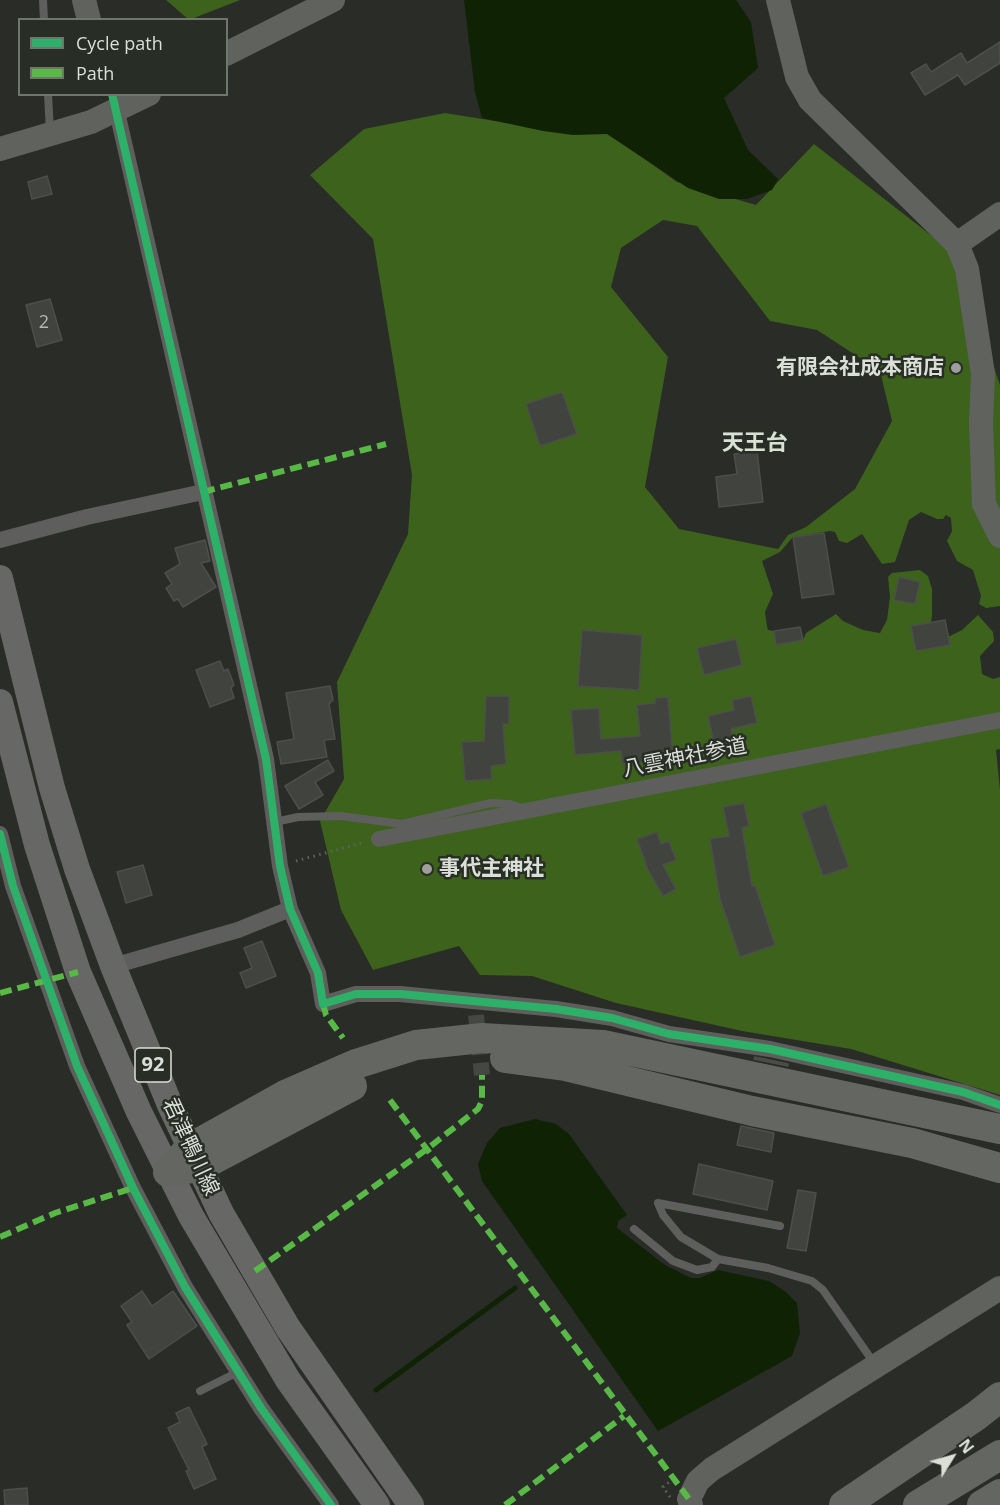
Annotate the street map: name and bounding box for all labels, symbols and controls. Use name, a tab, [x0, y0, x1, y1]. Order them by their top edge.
legend	[18, 18, 228, 96]
text: Cycle path	[76, 31, 163, 55]
text: Path	[76, 61, 114, 85]
house number: 2	[39, 312, 49, 334]
place label: 有限会社成本商店	[776, 355, 944, 381]
marker: 有限会社成本商店	[949, 361, 963, 375]
district label: 天王台	[722, 431, 788, 457]
street label: 八雲神社参道	[621, 734, 749, 782]
place label: 事代主神社	[439, 856, 544, 882]
marker: 事代主神社	[420, 862, 434, 876]
road number: 92	[135, 1048, 171, 1082]
street label: 君津鴨川線	[156, 1094, 224, 1200]
north arrow	[922, 1427, 982, 1487]
text: N	[954, 1434, 979, 1458]

